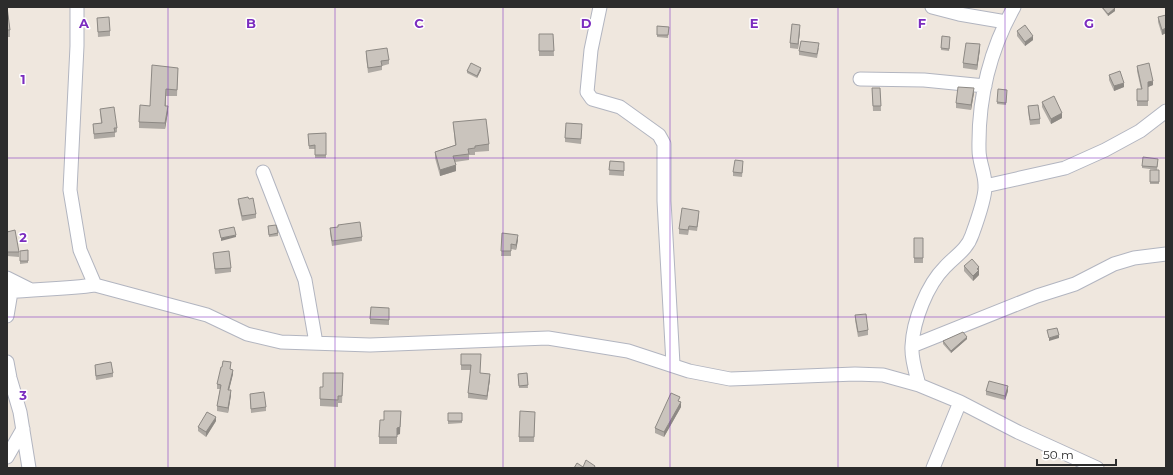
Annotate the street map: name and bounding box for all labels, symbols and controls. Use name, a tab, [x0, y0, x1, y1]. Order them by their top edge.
text: A	[78, 15, 90, 31]
text: B	[246, 15, 256, 31]
text: C	[414, 15, 424, 31]
text: D	[581, 15, 592, 31]
text: E	[750, 15, 759, 31]
text: F	[918, 15, 926, 31]
text: G	[1084, 15, 1094, 31]
text: 1	[20, 71, 26, 87]
text: 2	[19, 229, 27, 245]
text: 3	[18, 387, 27, 403]
scale bar	[1037, 441, 1116, 467]
text: 50 m	[1043, 447, 1074, 462]

